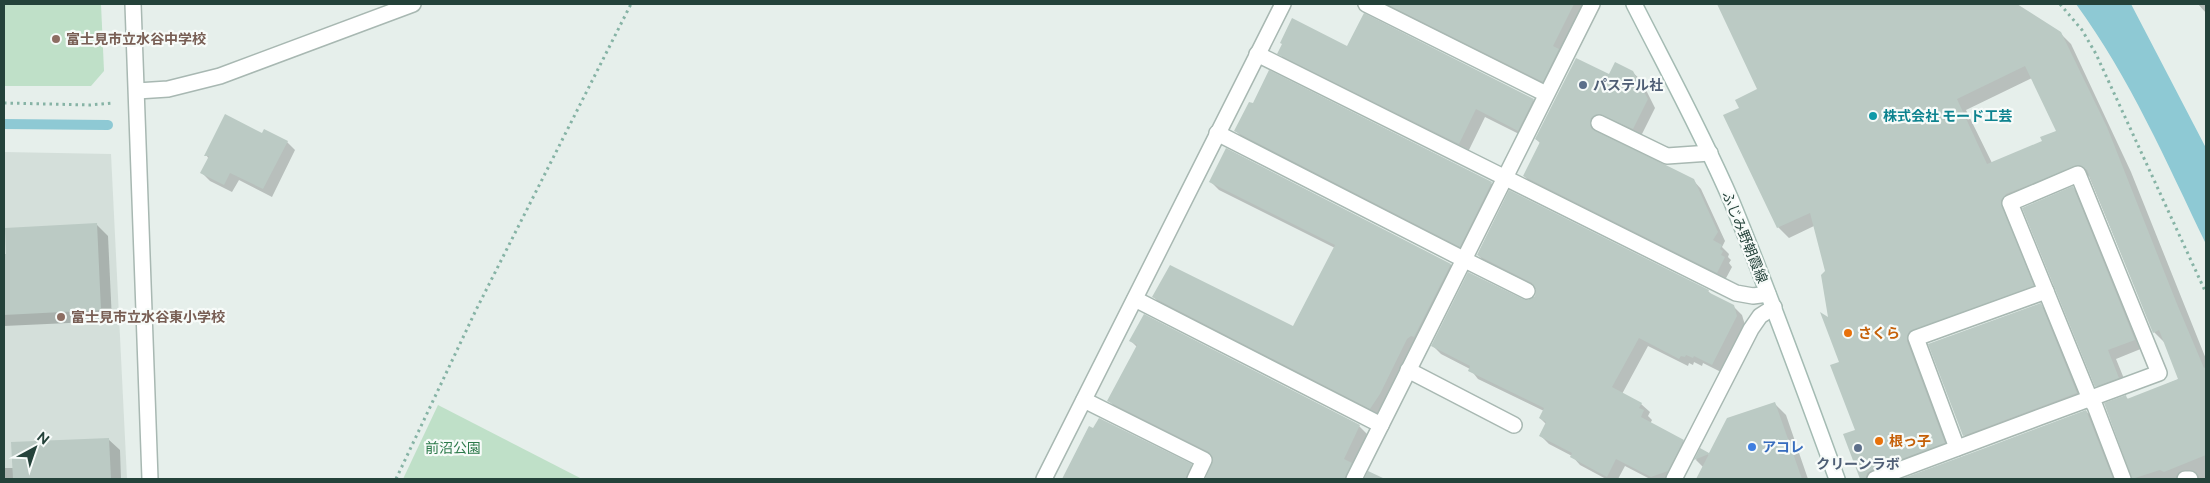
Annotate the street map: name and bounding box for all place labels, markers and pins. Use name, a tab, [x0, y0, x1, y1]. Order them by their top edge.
place label: 富士見市立水谷中学校	[66, 31, 206, 47]
marker: 富士見市立水谷中学校	[50, 33, 62, 45]
place label: パステル社	[1593, 77, 1663, 93]
marker: パステル社	[1577, 79, 1589, 91]
place label: 株式会社 モード工芸	[1883, 108, 2012, 124]
marker: 株式会社 モード工芸	[1867, 110, 1879, 122]
place label: 富士見市立水谷東小学校	[71, 309, 225, 325]
marker: 富士見市立水谷東小学校	[55, 311, 67, 323]
place label: さくら	[1858, 325, 1900, 341]
marker: さくら	[1842, 327, 1854, 339]
place label: 根っ子	[1889, 433, 1931, 449]
marker: 根っ子	[1873, 435, 1885, 447]
place label: アコレ	[1762, 439, 1804, 455]
marker: アコレ	[1746, 441, 1758, 453]
marker: クリーンラボ	[1852, 442, 1864, 454]
place label: クリーンラボ	[1816, 456, 1900, 472]

